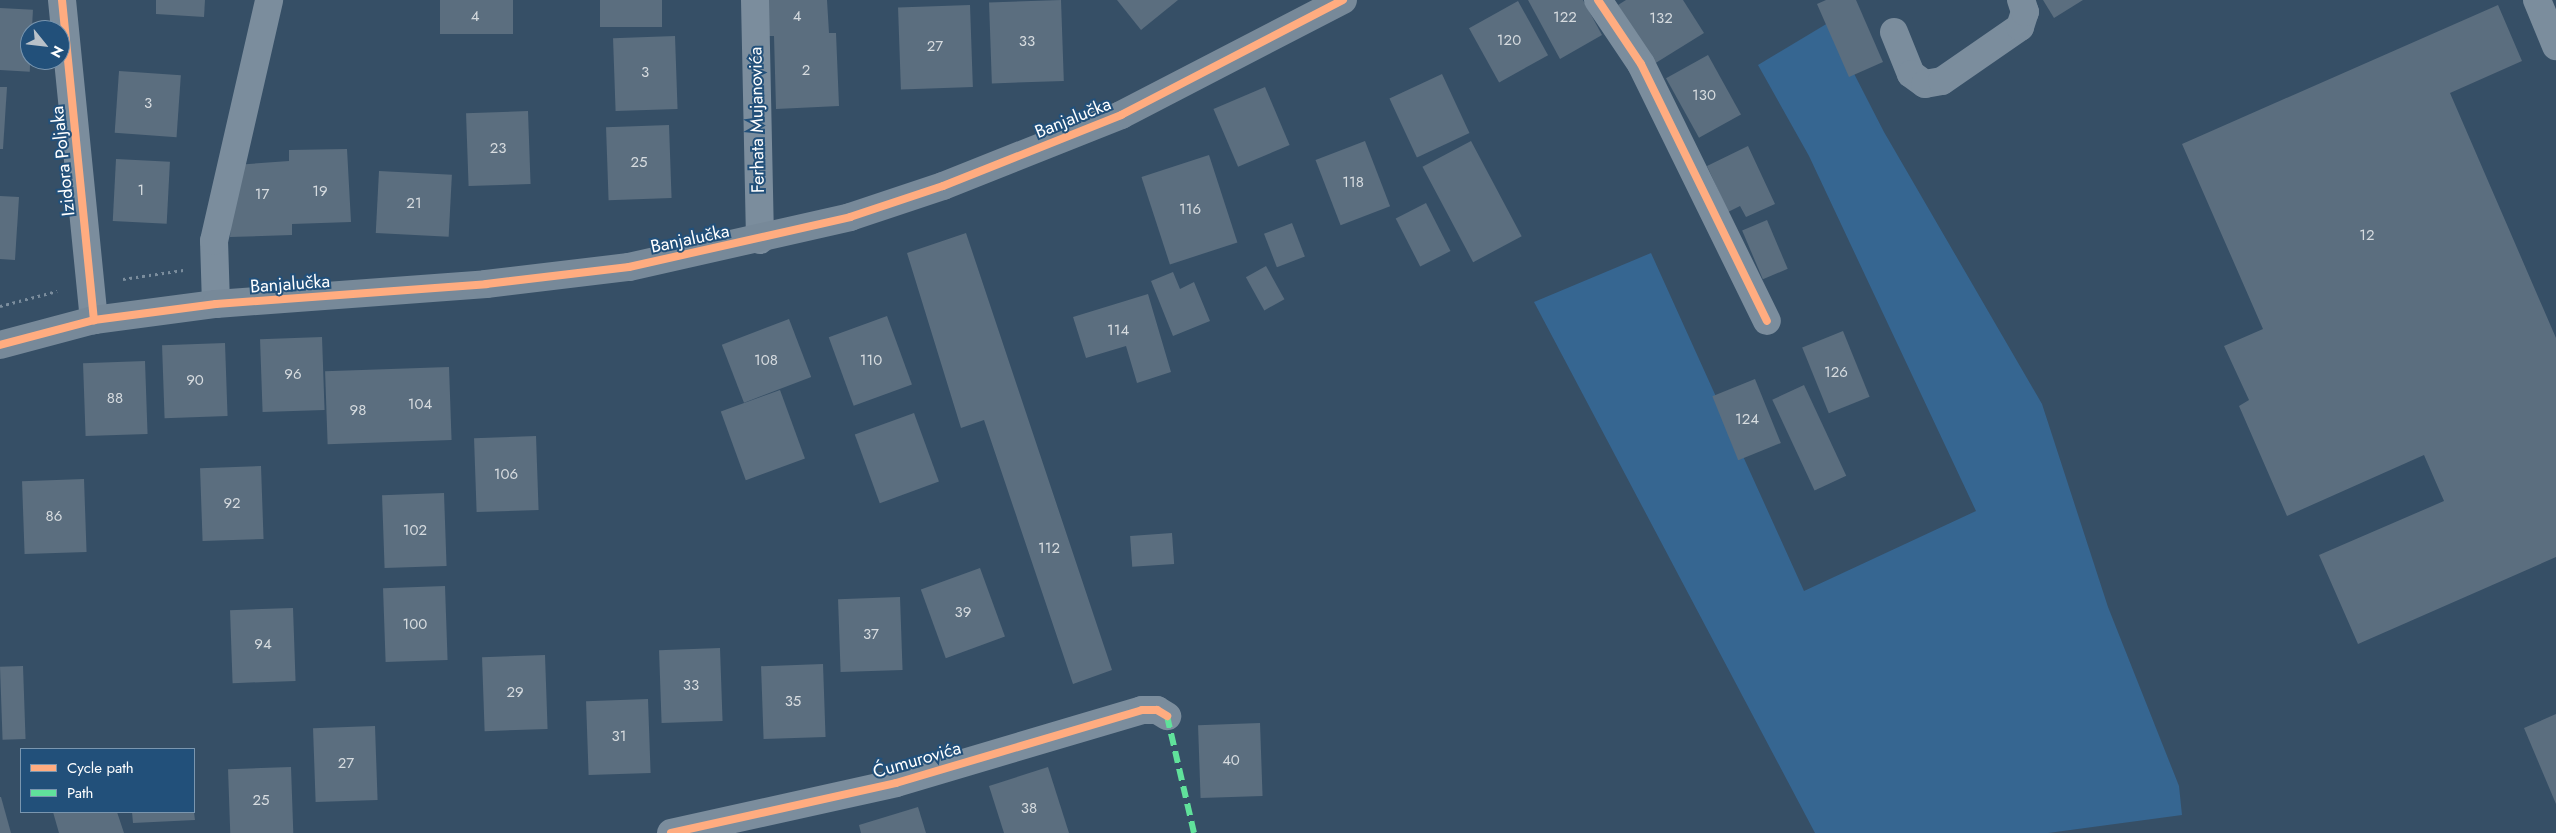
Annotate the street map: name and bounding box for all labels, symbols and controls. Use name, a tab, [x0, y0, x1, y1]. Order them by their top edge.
house number: 4	[471, 8, 479, 26]
house number: 4	[793, 8, 801, 26]
house number: 122	[1553, 9, 1577, 27]
house number: 132	[1649, 10, 1673, 28]
north arrow	[20, 20, 70, 70]
house number: 120	[1497, 32, 1521, 50]
house number: 33	[1019, 33, 1035, 51]
house number: 27	[927, 38, 943, 56]
text: N	[46, 42, 69, 62]
street label: Ferhata Mujanovića	[745, 47, 769, 193]
house number: 2	[802, 62, 810, 80]
house number: 3	[641, 64, 649, 82]
house number: 130	[1692, 87, 1716, 105]
street label: Banjalučka	[1032, 93, 1114, 143]
house number: 3	[144, 95, 152, 113]
street label: Izidora Poljaka	[46, 105, 80, 217]
house number: 23	[490, 140, 506, 158]
house number: 25	[631, 154, 647, 172]
house number: 118	[1342, 174, 1364, 192]
house number: 1	[138, 182, 144, 200]
house number: 19	[312, 183, 328, 201]
house number: 17	[255, 186, 269, 204]
house number: 21	[406, 195, 422, 213]
house number: 116	[1179, 201, 1201, 219]
street label: Banjalučka	[649, 220, 731, 258]
house number: 12	[2359, 227, 2375, 245]
street label: Banjalučka	[249, 270, 331, 298]
house number: 114	[1107, 322, 1129, 340]
house number: 108	[754, 352, 778, 370]
house number: 110	[860, 352, 882, 370]
house number: 126	[1824, 364, 1848, 382]
house number: 96	[284, 366, 302, 384]
house number: 90	[186, 372, 204, 390]
house number: 88	[107, 390, 123, 408]
house number: 104	[408, 396, 432, 414]
house number: 98	[350, 402, 366, 420]
house number: 124	[1735, 411, 1759, 429]
house number: 106	[494, 466, 518, 484]
house number: 92	[223, 495, 241, 513]
house number: 86	[46, 508, 62, 526]
house number: 102	[403, 522, 427, 540]
house number: 112	[1038, 540, 1060, 558]
house number: 39	[955, 604, 971, 622]
house number: 100	[403, 616, 427, 634]
house number: 37	[863, 626, 879, 644]
house number: 94	[254, 636, 272, 654]
house number: 33	[683, 677, 699, 695]
house number: 29	[506, 684, 524, 702]
house number: 35	[785, 693, 801, 711]
house number: 31	[612, 728, 626, 746]
street label: Ćumurovića	[870, 737, 964, 783]
legend	[20, 748, 195, 813]
house number: 40	[1222, 752, 1240, 770]
house number: 27	[338, 755, 354, 773]
text: Cycle path	[67, 757, 134, 779]
text: Path	[67, 782, 93, 804]
house number: 25	[253, 792, 269, 810]
house number: 38	[1021, 800, 1037, 818]

